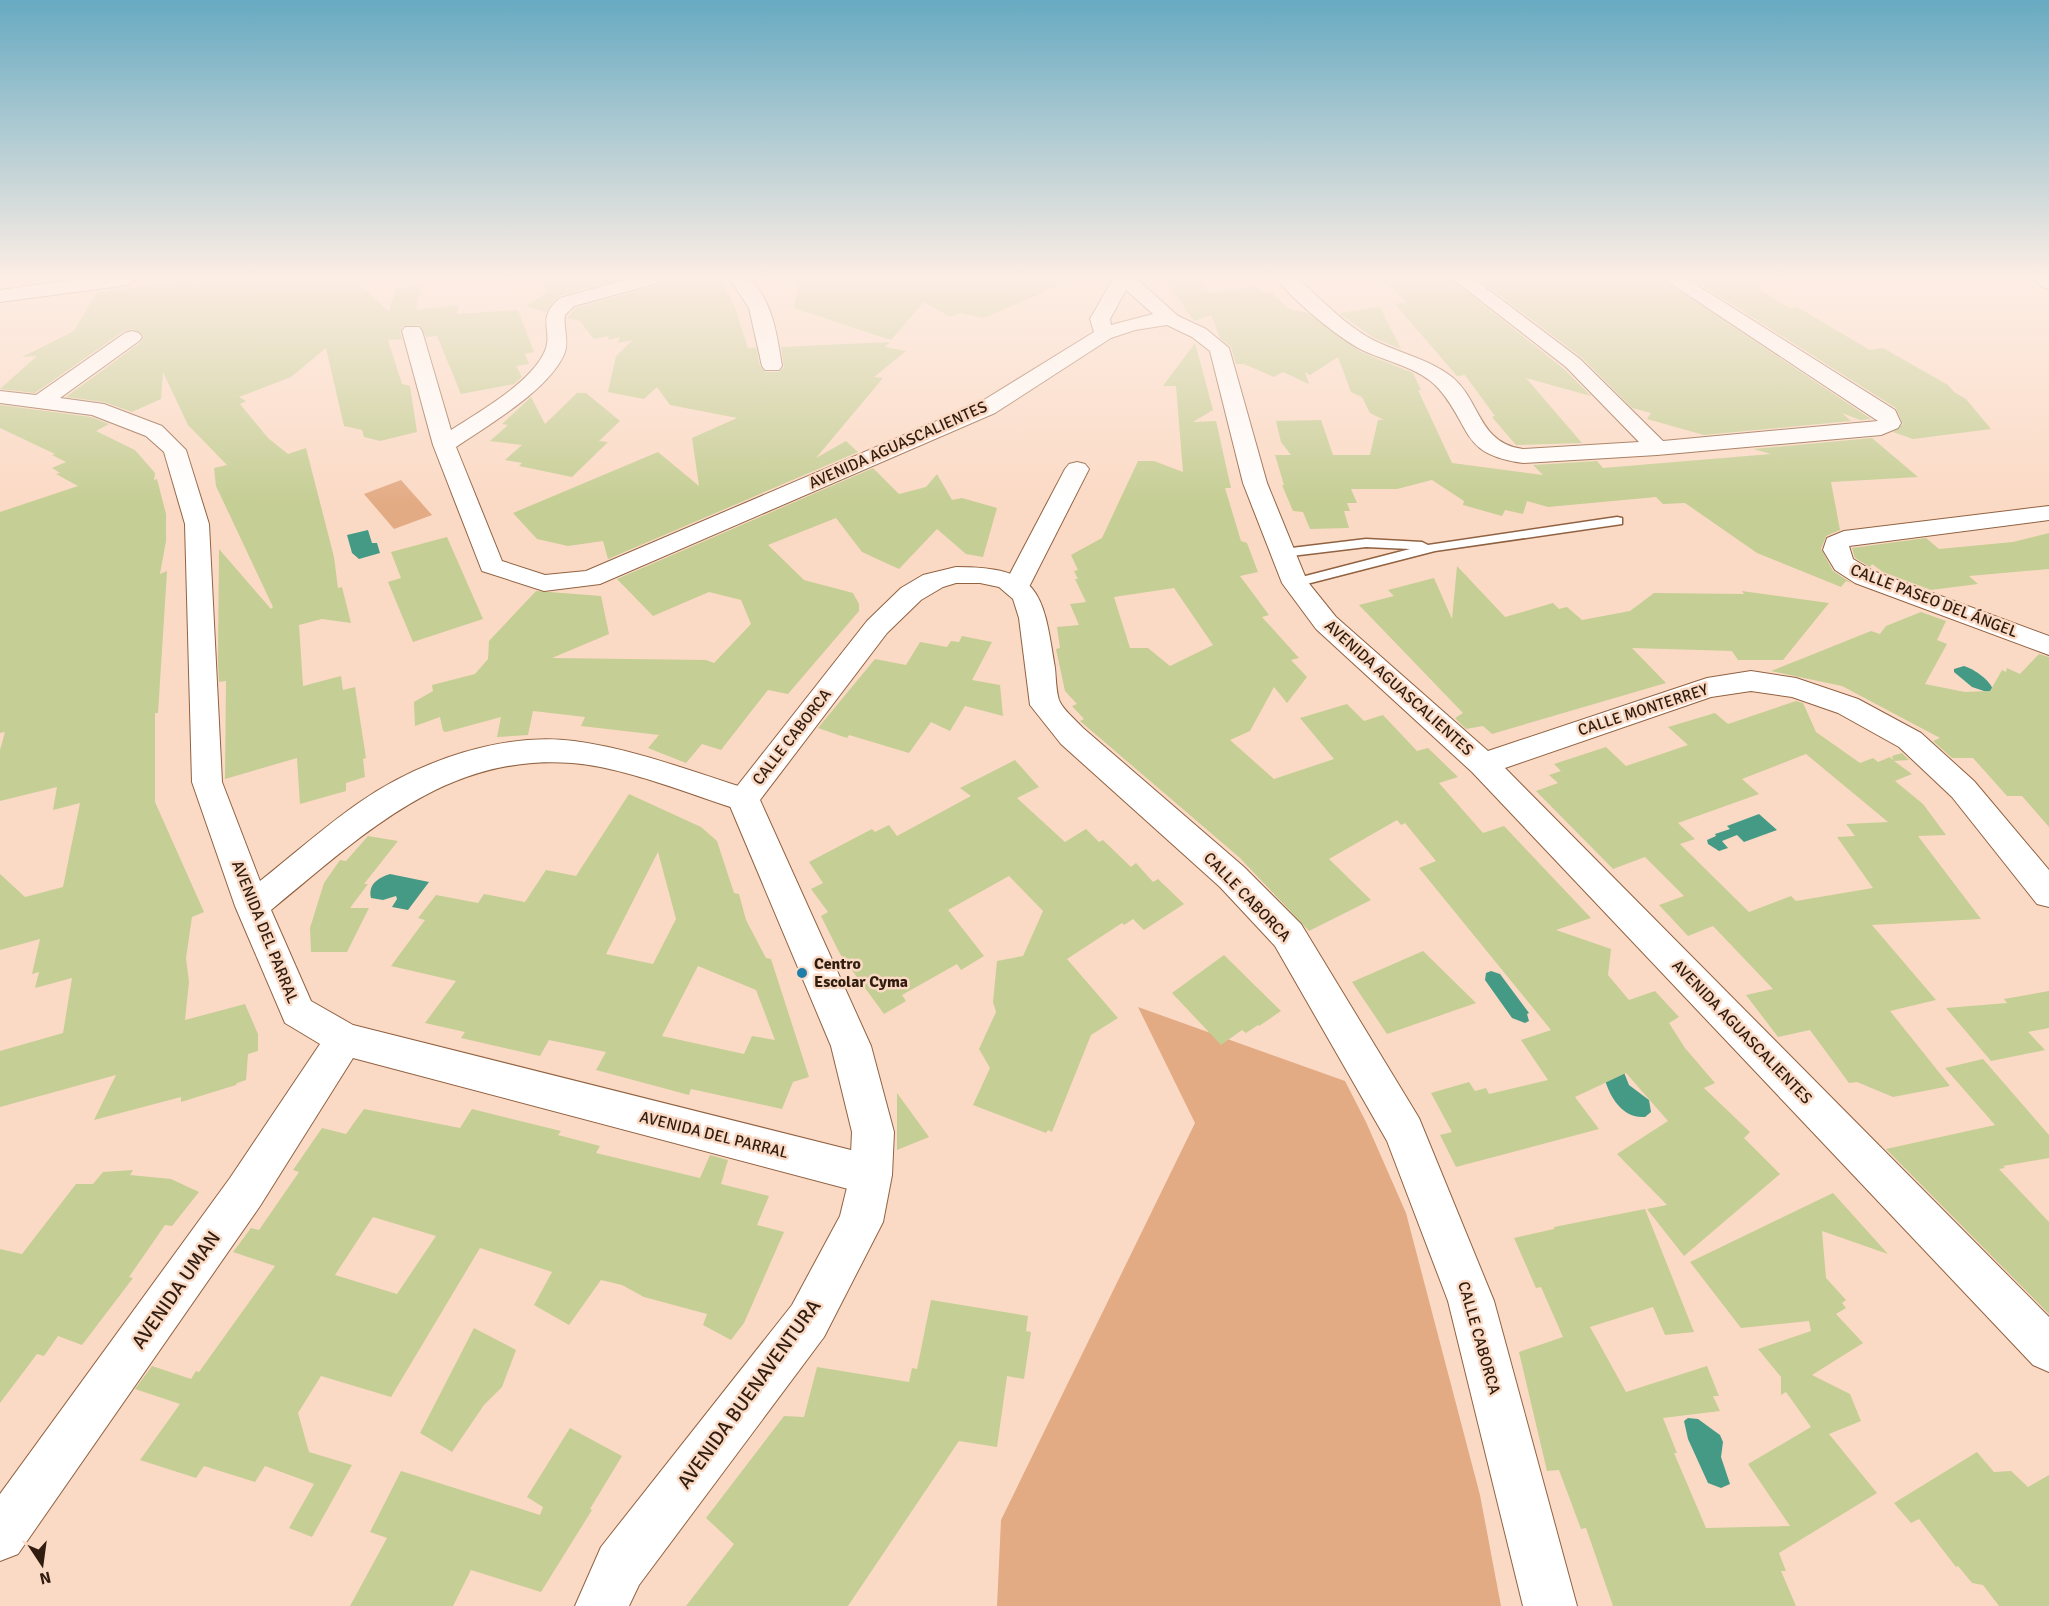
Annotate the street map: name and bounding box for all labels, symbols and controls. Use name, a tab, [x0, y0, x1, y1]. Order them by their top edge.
street label: AVENIDA AGUASCALIENTES	[806, 397, 990, 493]
street label: CALLE PASEO DEL ÁNGEL	[1848, 560, 2020, 642]
street label: AVENIDA AGUASCALIENTES	[1321, 616, 1478, 760]
street label: CALLE MONTERREY	[1575, 679, 1711, 741]
street label: CALLE CABORCA	[748, 685, 836, 789]
street label: CALLE CABORCA	[1199, 848, 1295, 946]
street label: AVENIDA DEL PARRAL	[227, 858, 303, 1006]
place label: Centro Escolar Cyma	[814, 954, 908, 992]
street label: AVENIDA AGUASCALIENTES	[1668, 956, 1816, 1109]
marker: Centro Escolar Cyma	[795, 966, 809, 980]
street label: AVENIDA DEL PARRAL	[638, 1107, 790, 1163]
street label: AVENIDA UMAN	[126, 1226, 226, 1354]
street label: CALLE CABORCA	[1453, 1279, 1505, 1397]
street label: AVENIDA BUENAVENTURA	[672, 1294, 826, 1494]
north arrow	[12, 1534, 72, 1594]
text: N	[37, 1567, 53, 1589]

